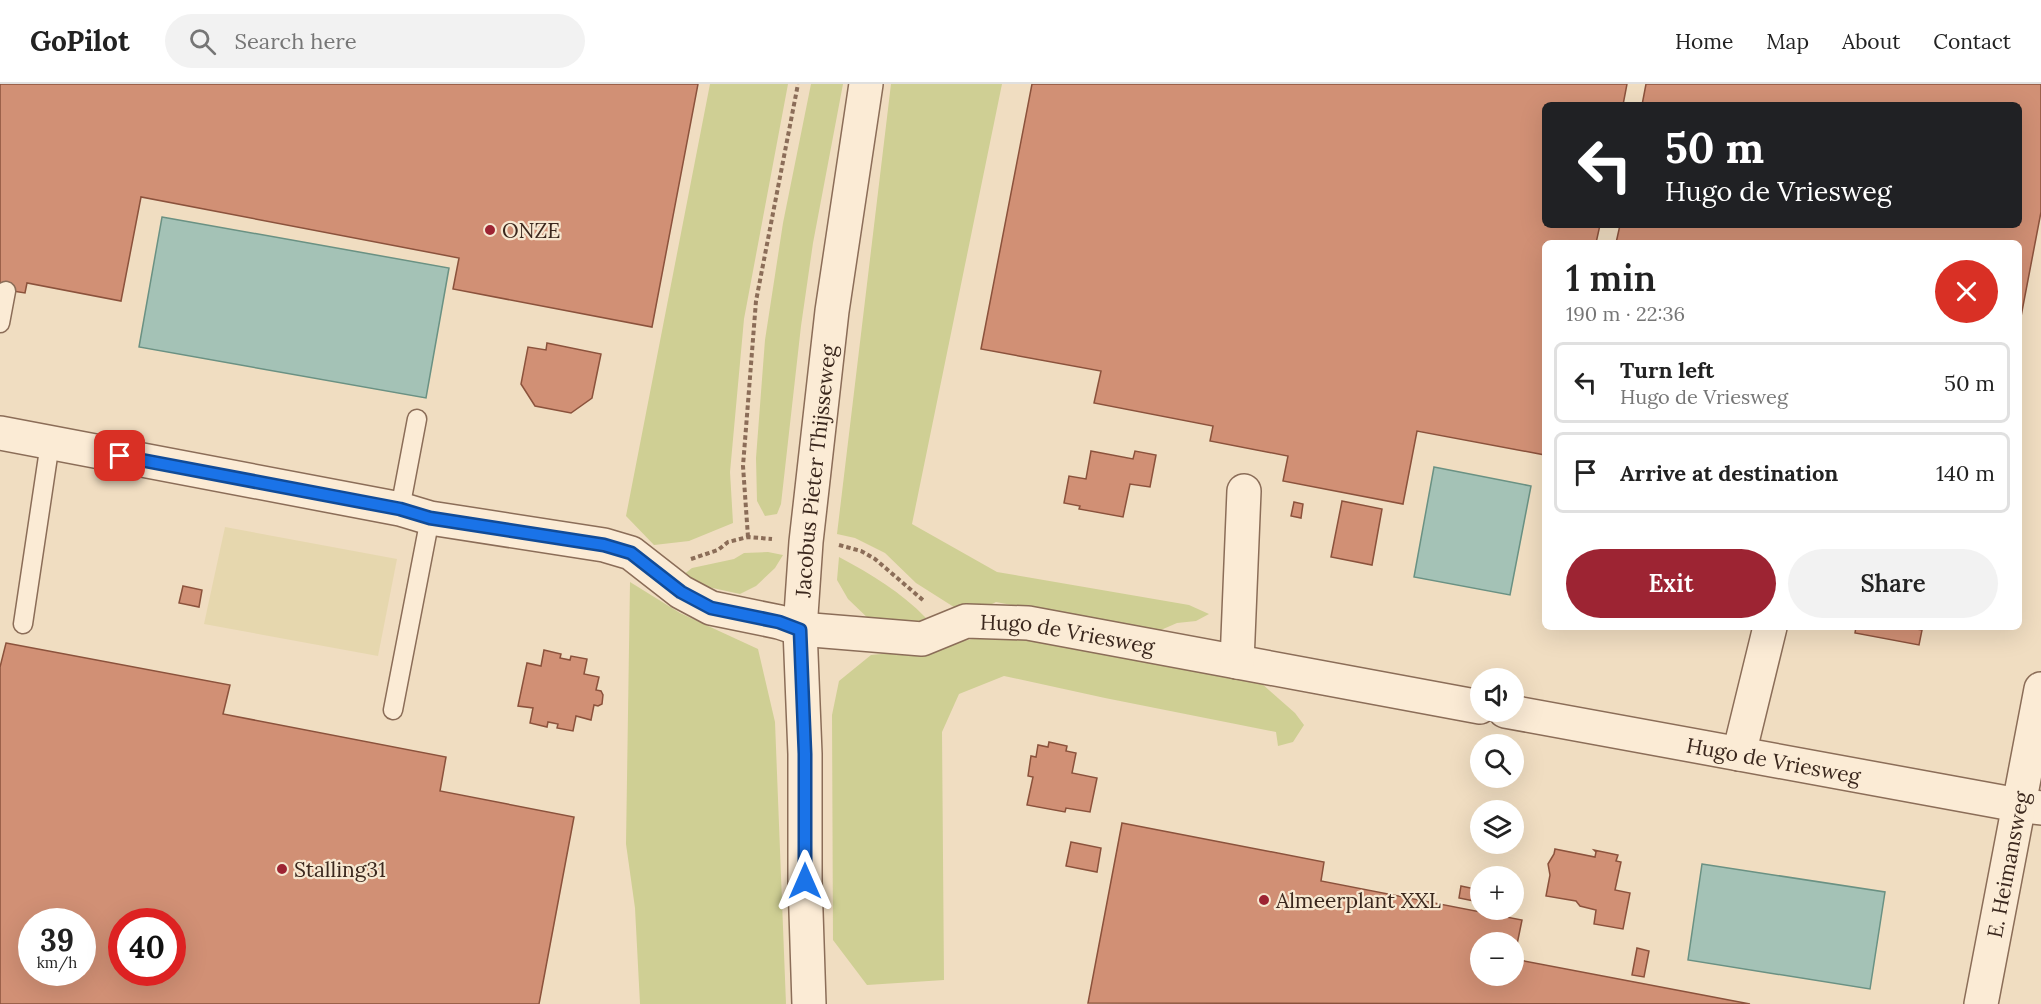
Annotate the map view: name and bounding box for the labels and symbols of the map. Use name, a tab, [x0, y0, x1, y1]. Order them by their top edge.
place label: ONZE	[502, 217, 560, 244]
marker: ONZE	[483, 223, 497, 237]
street label: Jacobus Pieter Thijsseweg	[789, 343, 842, 599]
pin	[94, 430, 145, 481]
street label: Hugo de Vriesweg	[980, 608, 1157, 660]
street label: Hugo de Vriesweg	[1684, 731, 1863, 789]
street label: E. Heimansweg	[1980, 789, 2035, 940]
position arrow	[773, 849, 837, 913]
place label: Stalling31	[294, 856, 386, 883]
marker: Stalling31	[275, 862, 289, 876]
place label: Almeerplant XXL	[1275, 887, 1441, 914]
marker: Almeerplant XXL	[1257, 893, 1271, 907]
speed limit sign: 40	[108, 908, 186, 986]

